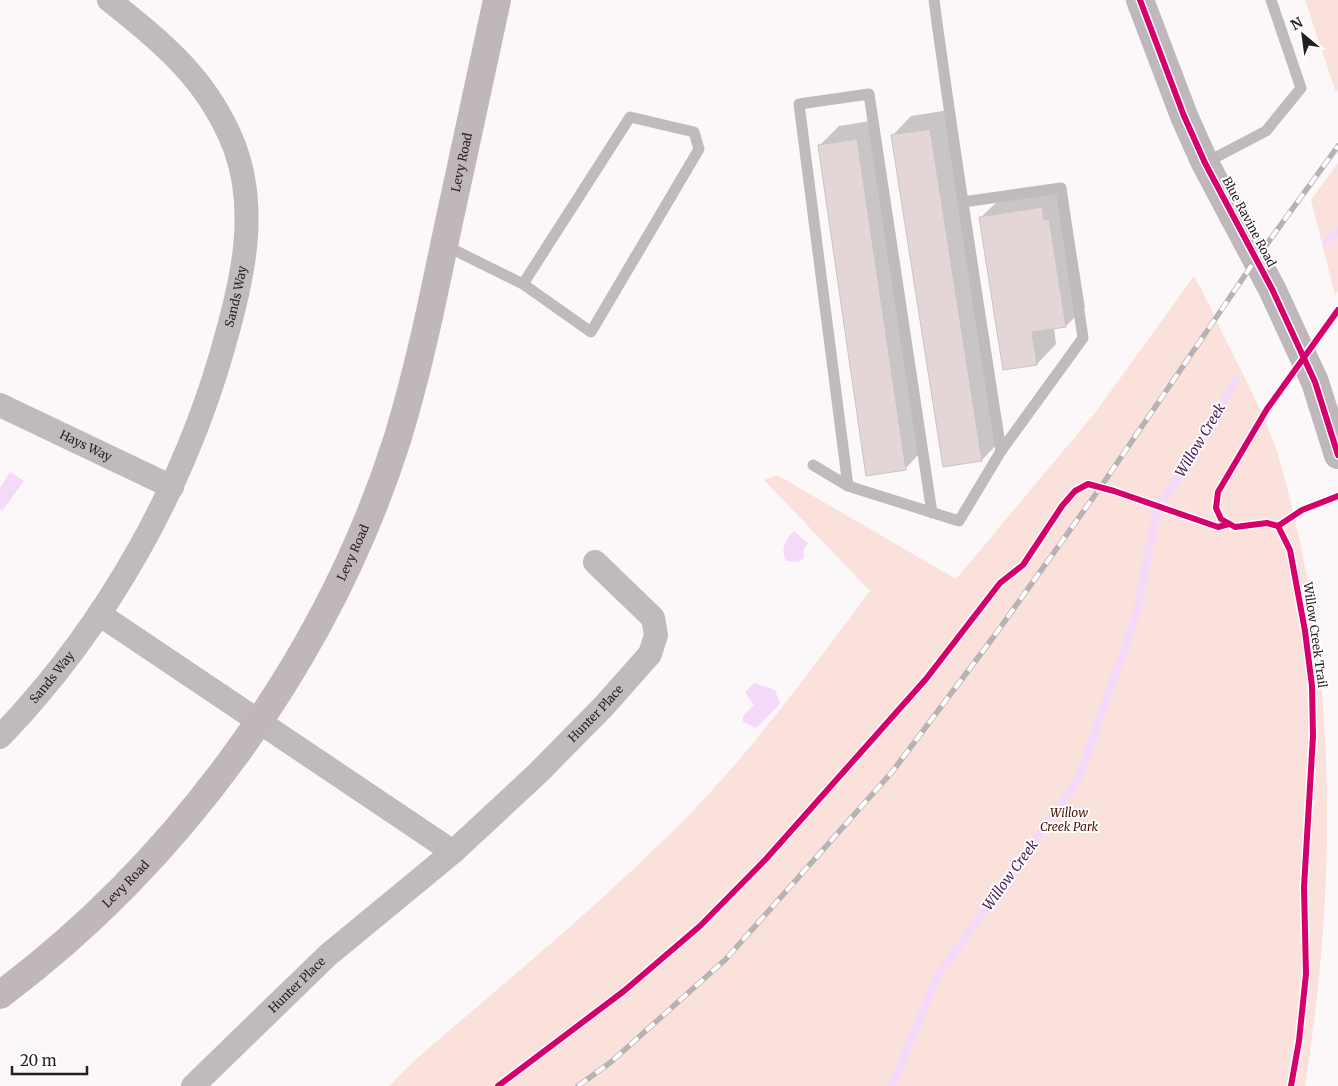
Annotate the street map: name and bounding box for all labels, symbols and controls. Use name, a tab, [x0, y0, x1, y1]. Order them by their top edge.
north arrow	[1278, 10, 1328, 60]
text: N	[1287, 13, 1306, 34]
street label: Levy Road	[448, 131, 475, 193]
street label: Blue Ravine Road	[1219, 174, 1279, 269]
street label: Sands Way	[221, 265, 249, 329]
water label: Willow Creek	[1171, 400, 1229, 480]
street label: Hays Way	[57, 427, 115, 464]
street label: Levy Road	[334, 522, 372, 583]
street label: Willow Creek Trail	[1301, 580, 1330, 689]
street label: Sands Way	[26, 648, 77, 706]
street label: Hunter Place	[565, 681, 626, 745]
park label: Willow Creek Park	[1040, 805, 1099, 834]
water label: Willow Creek	[978, 836, 1042, 914]
street label: Levy Road	[99, 857, 152, 911]
street label: Hunter Place	[265, 954, 328, 1016]
scale bar	[12, 1044, 88, 1076]
text: 20 m	[20, 1051, 57, 1070]

